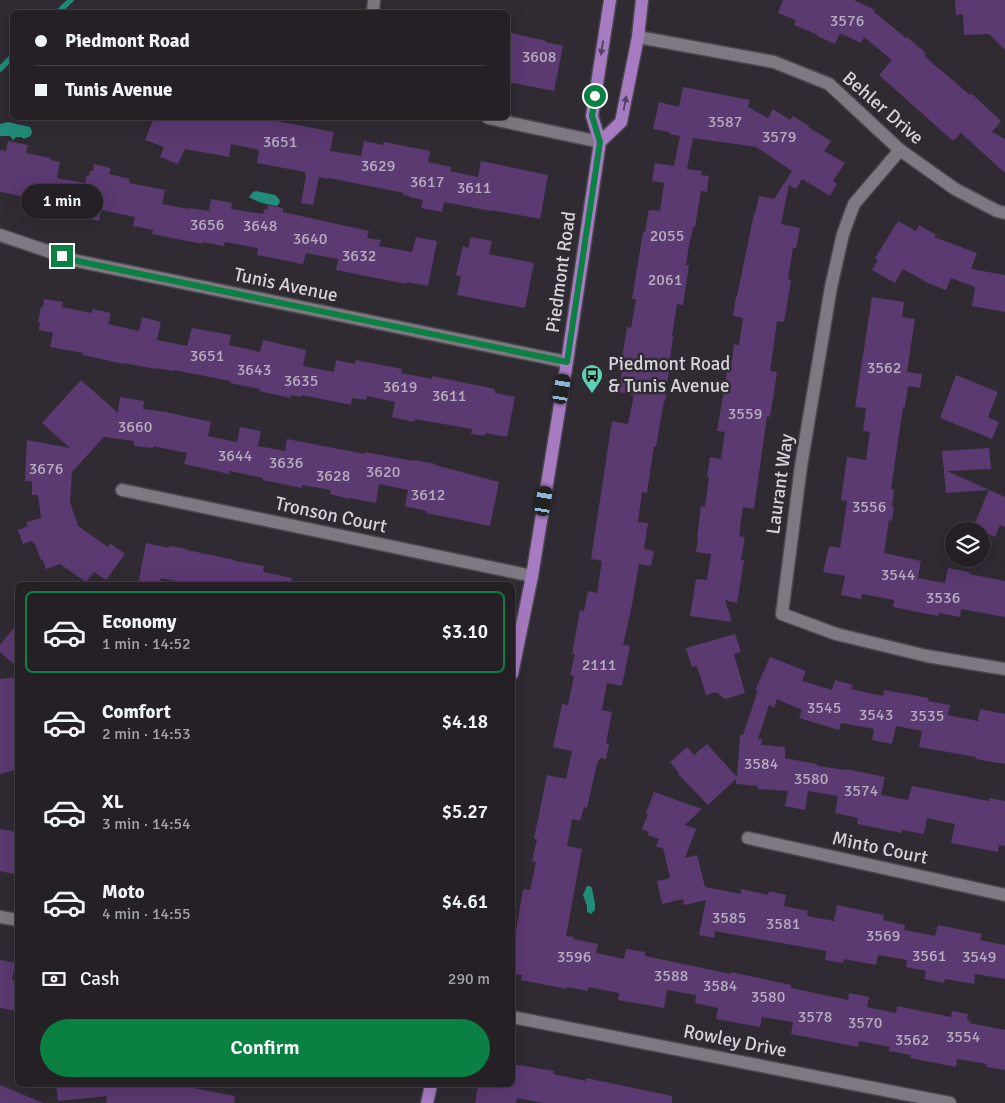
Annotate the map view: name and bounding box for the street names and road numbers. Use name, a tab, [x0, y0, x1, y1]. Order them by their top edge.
street label: Behler Drive	[837, 66, 929, 150]
street label: Piedmont Road	[541, 210, 581, 334]
street label: Tunis Avenue	[232, 262, 340, 308]
street label: Laurant Way	[761, 432, 799, 536]
street label: Tronson Court	[273, 491, 389, 539]
street label: Minto Court	[830, 826, 930, 870]
street label: Rowley Drive	[681, 1019, 789, 1063]

